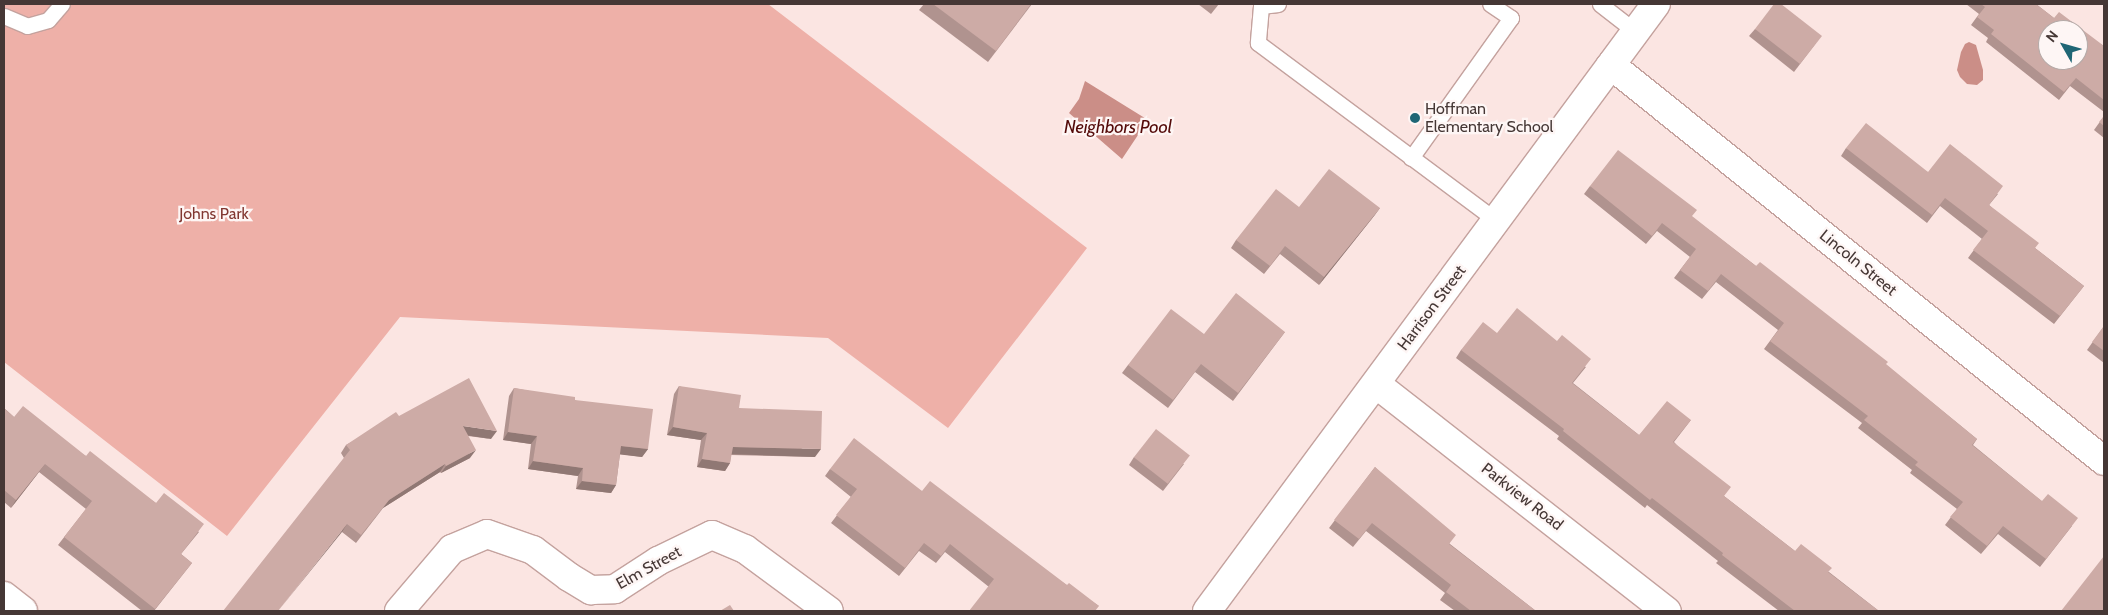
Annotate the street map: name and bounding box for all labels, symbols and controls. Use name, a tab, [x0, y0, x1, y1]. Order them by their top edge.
north arrow	[2038, 20, 2088, 70]
text: N	[2042, 27, 2062, 46]
place label: Hoffman Elementary School	[1425, 99, 1553, 137]
marker: Hoffman Elementary School	[1409, 112, 1421, 124]
water label: Neighbors Pool	[1064, 116, 1172, 138]
park label: Johns Park	[179, 204, 249, 224]
street label: Lincoln Street	[1816, 226, 1900, 300]
street label: Harrison Street	[1394, 262, 1470, 354]
street label: Parkview Road	[1477, 459, 1567, 535]
street label: Elm Street	[613, 542, 685, 594]

